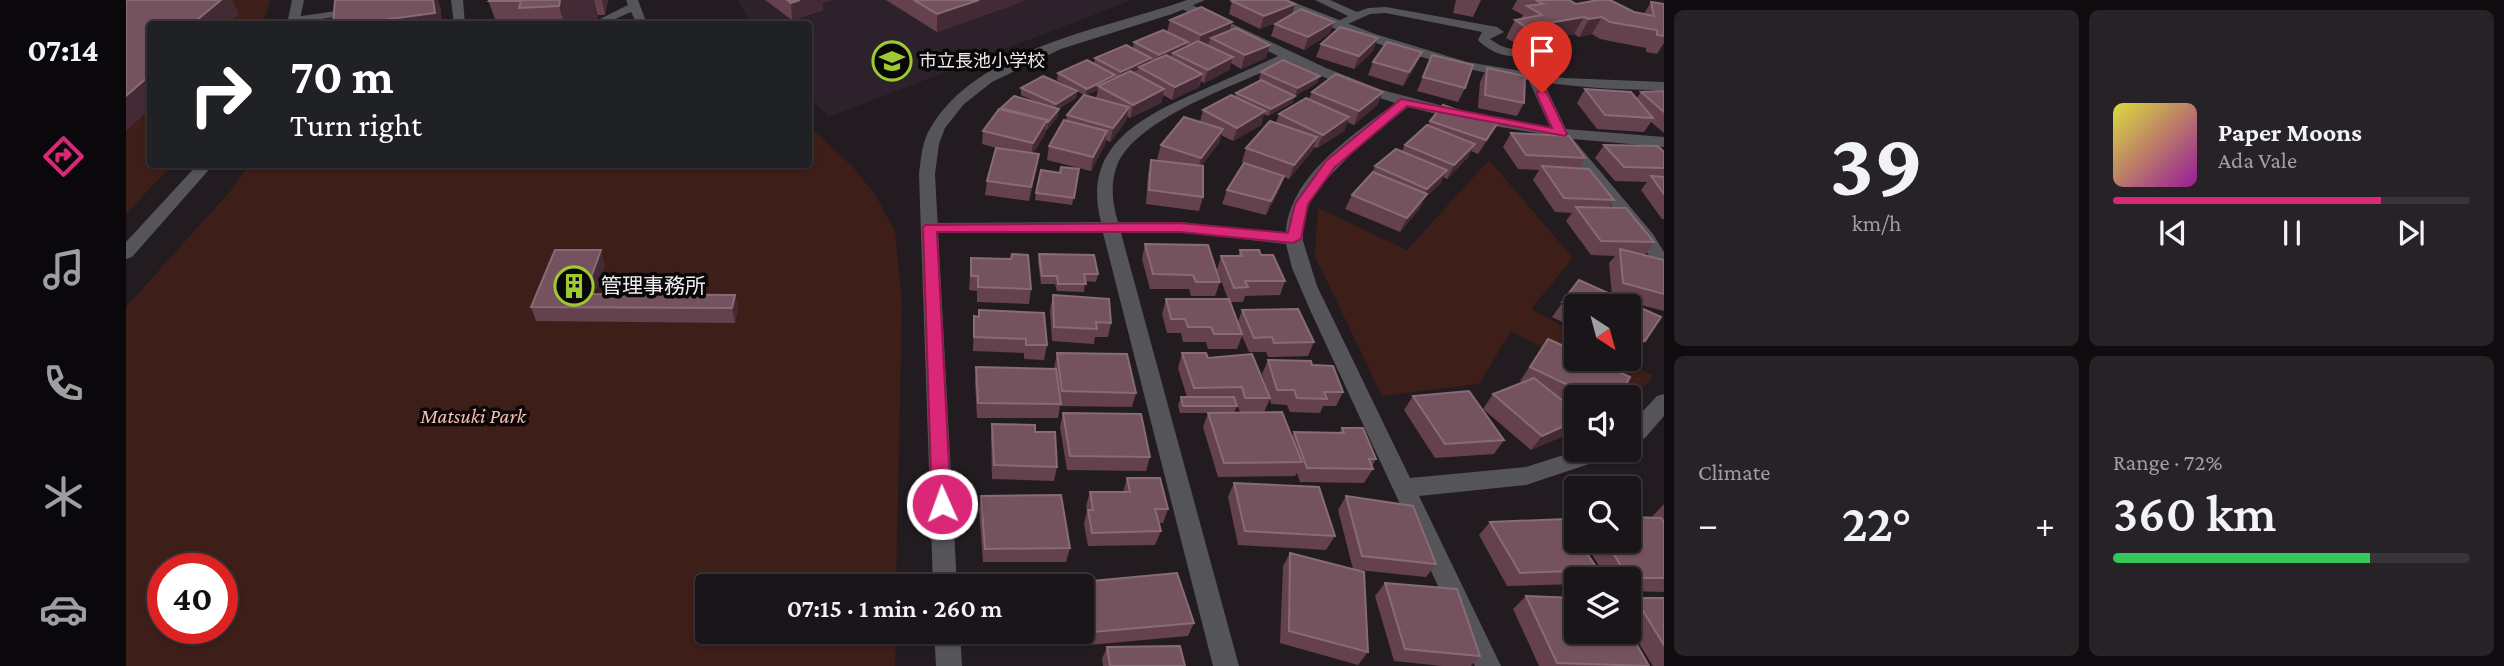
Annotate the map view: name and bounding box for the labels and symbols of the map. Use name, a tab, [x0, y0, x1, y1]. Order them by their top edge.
pin	[1512, 21, 1572, 93]
school or university icon: 市立長池小学校	[871, 40, 913, 82]
place label: 市立長池小学校	[919, 51, 1045, 71]
building icon: 管理事務所	[553, 265, 595, 307]
place label: 管理事務所	[601, 274, 706, 298]
north arrow	[1564, 294, 1642, 371]
park label: Matsuki Park	[419, 404, 527, 428]
position arrow	[905, 467, 979, 541]
speed limit sign: 40	[147, 553, 238, 644]

